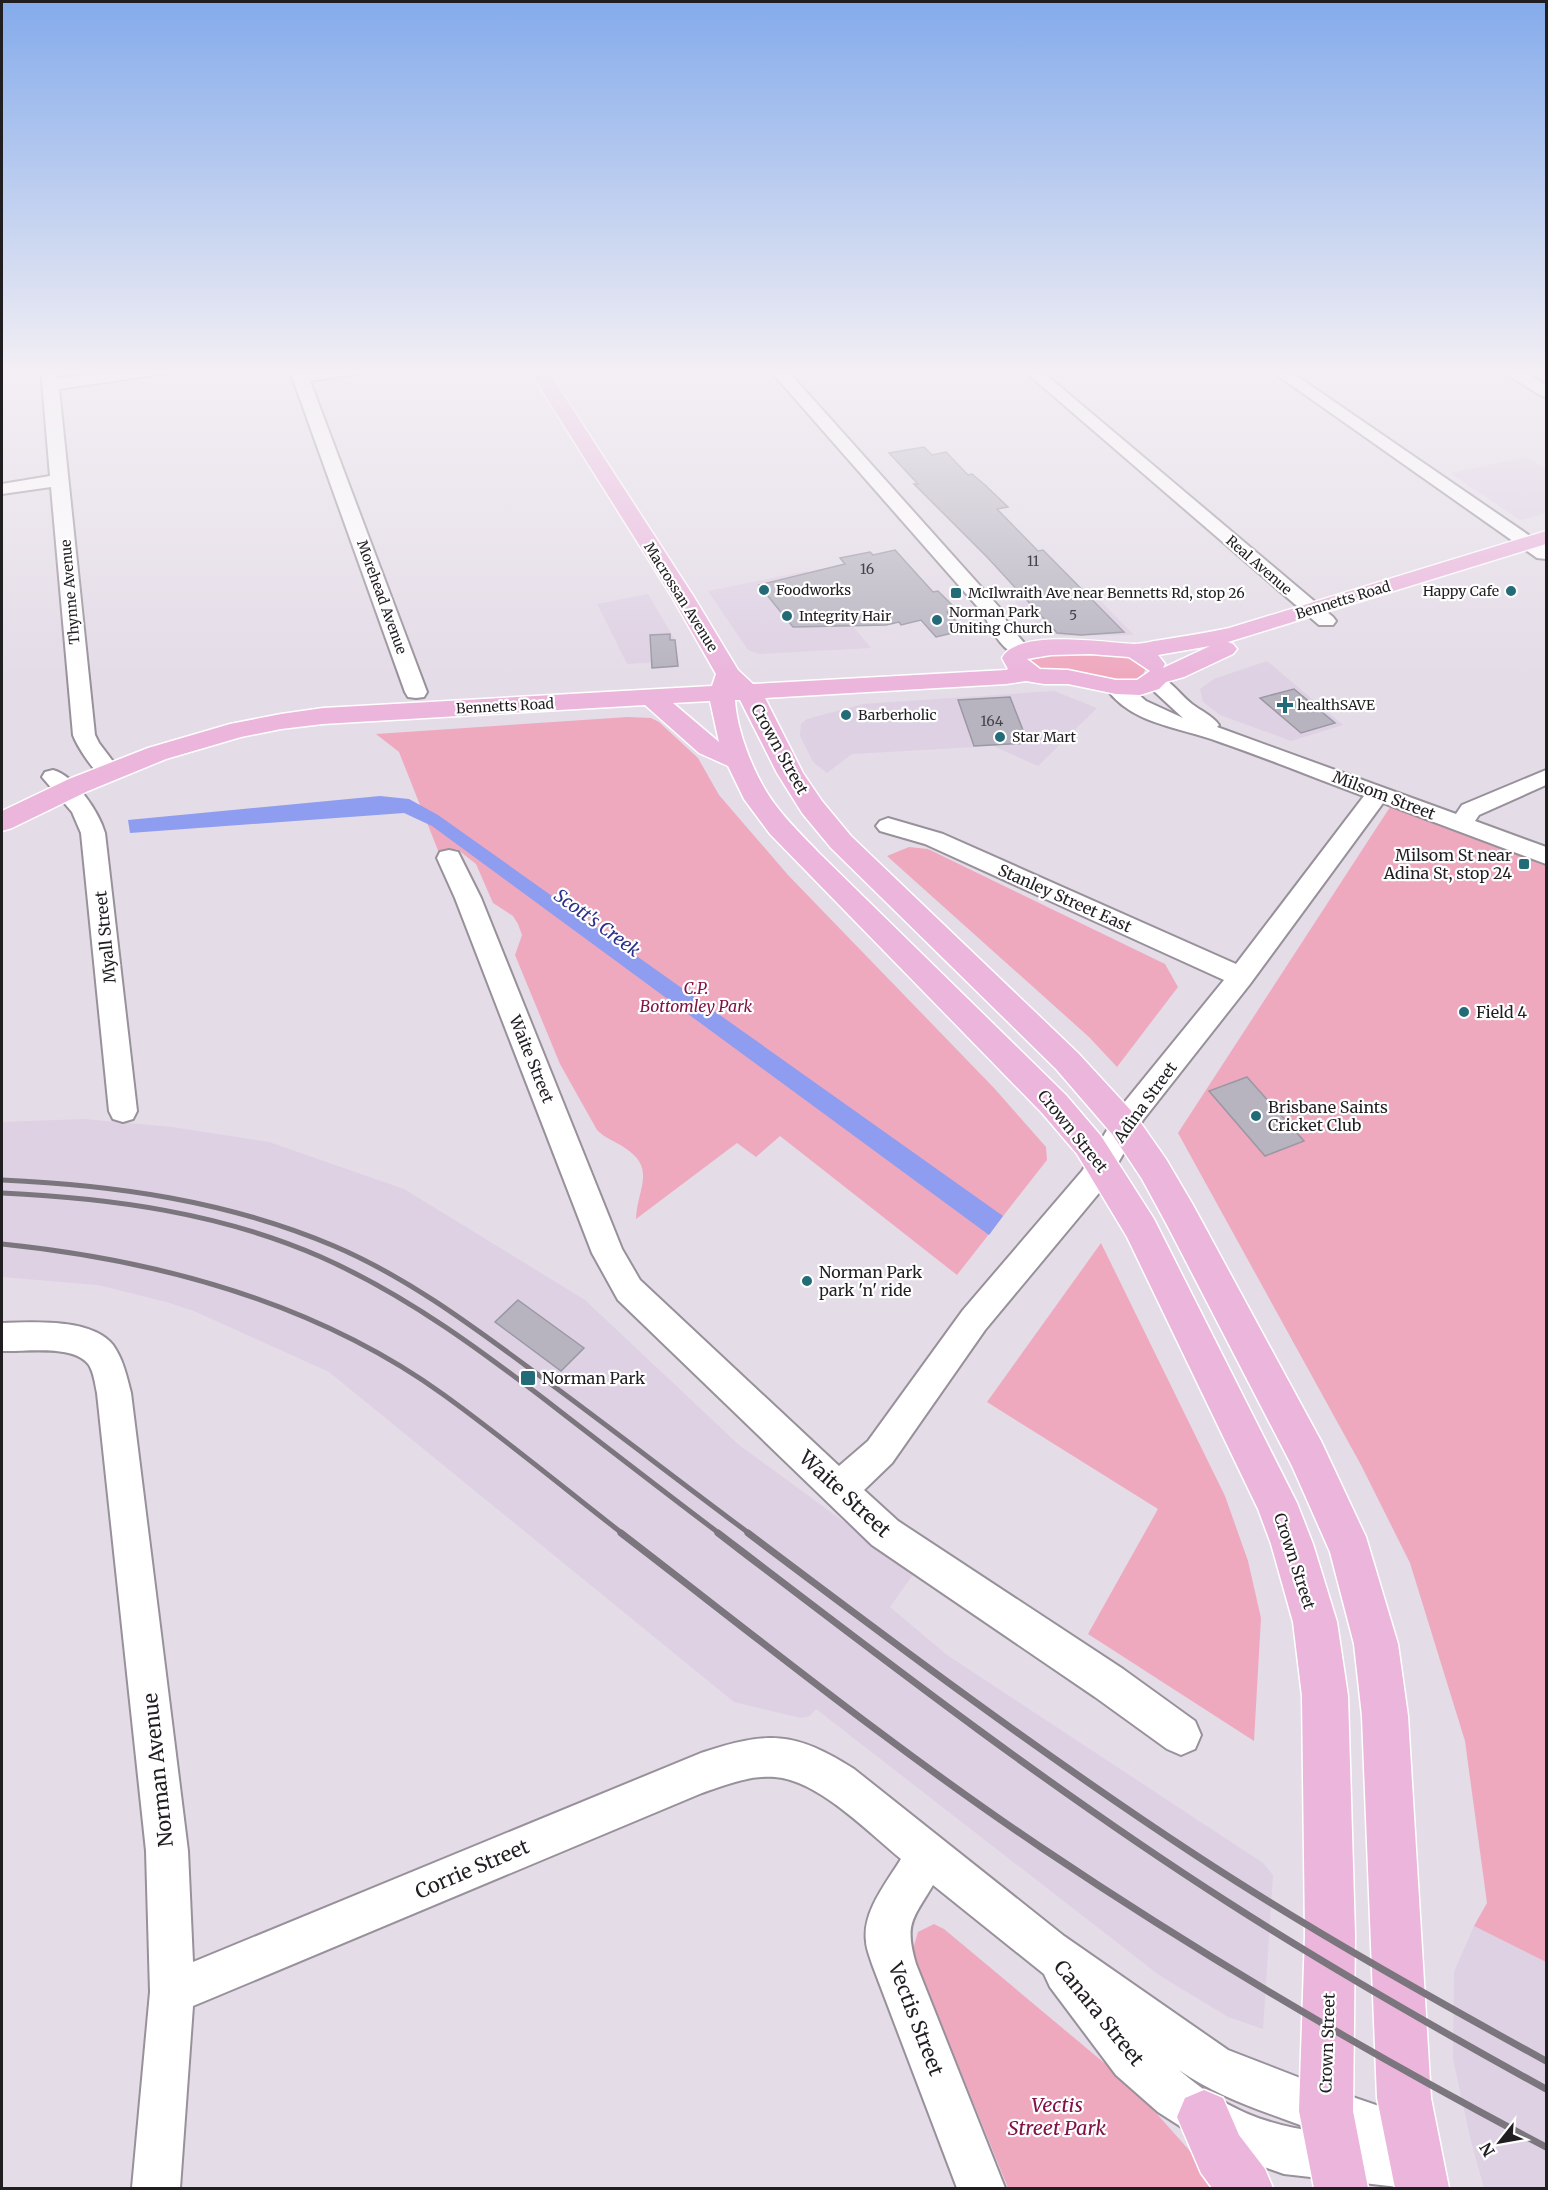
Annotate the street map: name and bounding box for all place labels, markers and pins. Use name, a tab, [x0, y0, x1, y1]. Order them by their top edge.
place label: Foodworks	[776, 581, 851, 599]
place label: Happy Cafe	[1423, 582, 1499, 600]
marker: Foodworks	[757, 583, 771, 597]
place label: McIlwraith Ave near Bennetts Rd, stop 26	[968, 584, 1245, 602]
marker: Happy Cafe	[1504, 584, 1518, 598]
marker: McIlwraith Ave near Bennetts Rd, stop 26	[949, 586, 963, 600]
place label: Norman Park Uniting Church	[949, 603, 1052, 637]
place label: Integrity Hair	[799, 607, 891, 625]
marker: Integrity Hair	[780, 609, 794, 623]
marker: Norman Park Uniting Church	[930, 613, 944, 627]
place label: healthSAVE	[1297, 696, 1375, 714]
marker: healthSAVE	[1278, 698, 1292, 712]
place label: Barberholic	[858, 706, 936, 724]
marker: Barberholic	[839, 708, 853, 722]
place label: Star Mart	[1012, 728, 1077, 746]
marker: Star Mart	[993, 730, 1007, 744]
place label: Milsom St near Adina St, stop 24	[1383, 845, 1512, 883]
marker: Milsom St near Adina St, stop 24	[1517, 857, 1531, 871]
place label: Field 4	[1476, 1002, 1527, 1022]
marker: Field 4	[1457, 1005, 1471, 1019]
place label: Brisbane Saints Cricket Club	[1268, 1097, 1388, 1135]
marker: Brisbane Saints Cricket Club	[1249, 1109, 1263, 1123]
place label: Norman Park park 'n' ride	[819, 1262, 923, 1300]
marker: Norman Park park 'n' ride	[800, 1274, 814, 1288]
place label: Norman Park	[542, 1368, 646, 1388]
marker: Norman Park	[519, 1369, 537, 1387]

